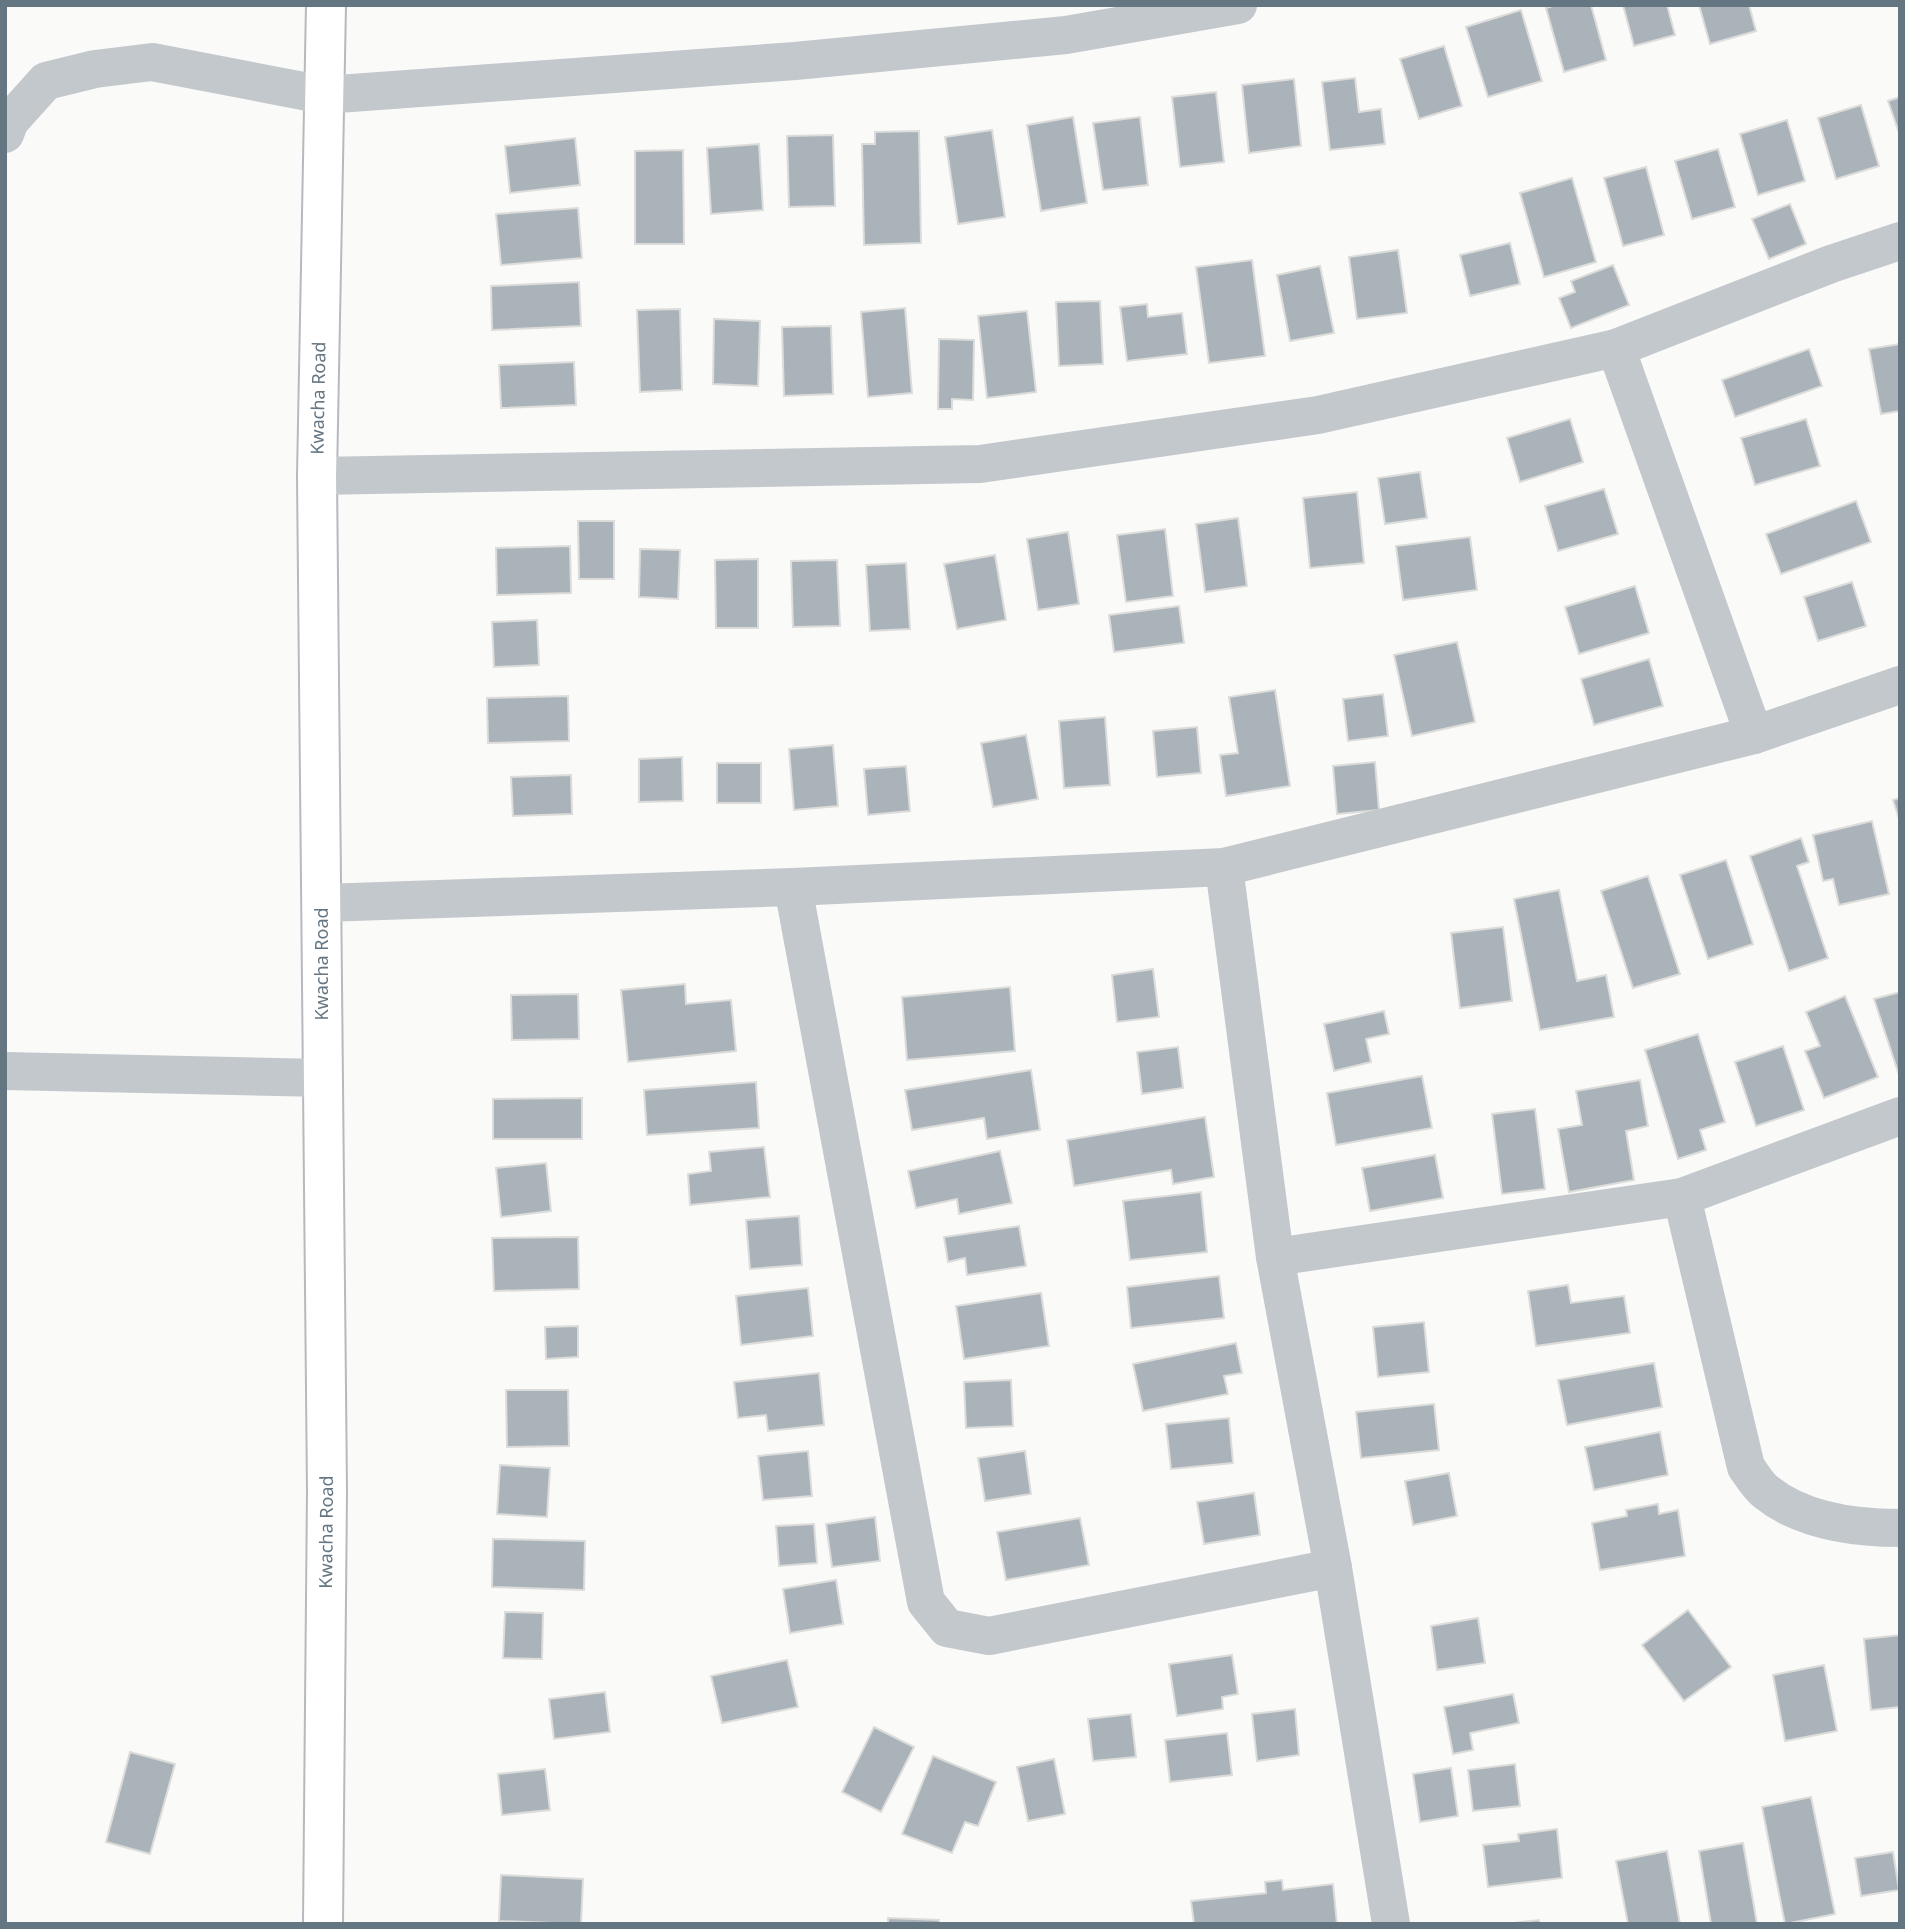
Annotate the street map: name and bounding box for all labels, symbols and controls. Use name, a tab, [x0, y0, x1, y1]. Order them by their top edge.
street label: Kwacha Road	[304, 341, 331, 455]
street label: Kwacha Road	[309, 907, 333, 1021]
street label: Kwacha Road	[313, 1475, 338, 1589]

